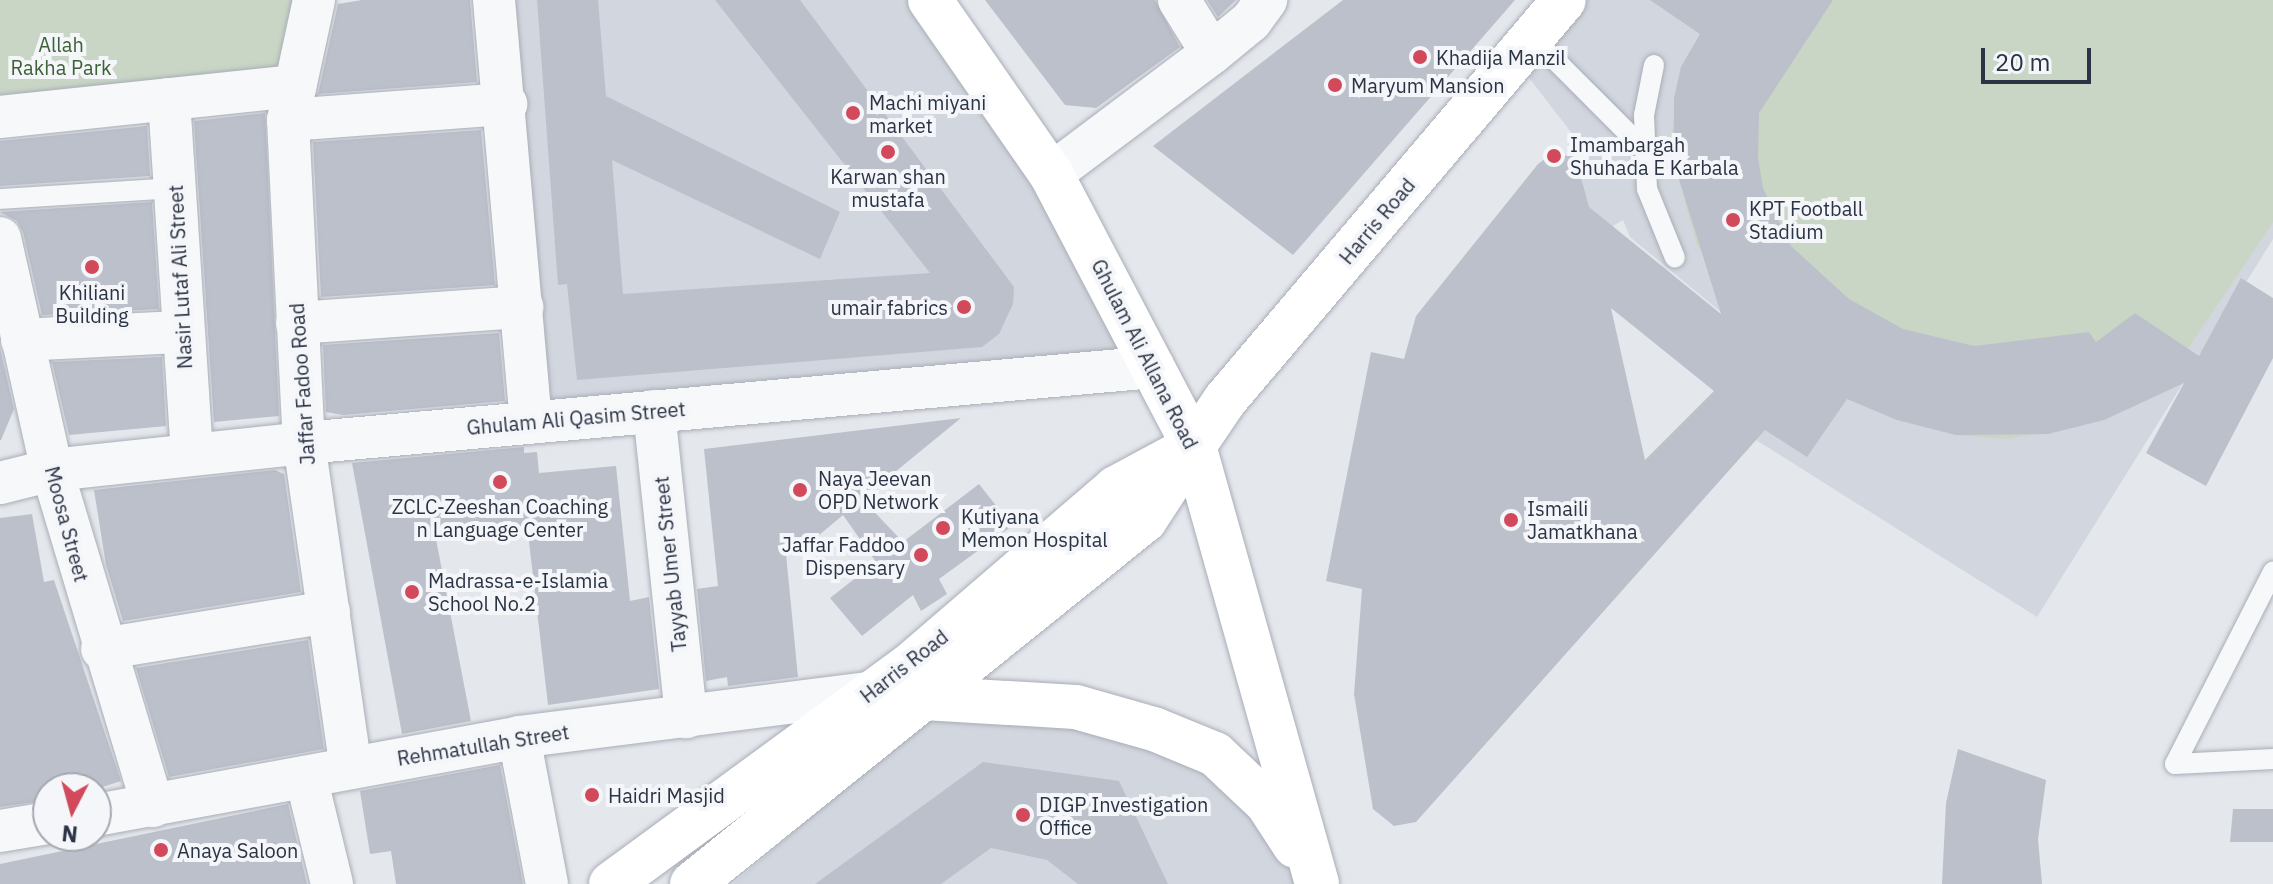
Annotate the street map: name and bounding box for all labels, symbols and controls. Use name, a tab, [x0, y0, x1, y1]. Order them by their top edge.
scale bar	[1985, 32, 2095, 82]
park label: Allah Rakha Park	[10, 33, 112, 80]
place label: Khadija Manzil	[1436, 45, 1566, 69]
text: 20 m	[1995, 46, 2050, 78]
marker: Khadija Manzil	[1411, 48, 1429, 66]
place label: Maryum Mansion	[1351, 73, 1505, 97]
marker: Maryum Mansion	[1326, 76, 1344, 94]
place label: Machi miyani market	[869, 90, 986, 137]
marker: Machi miyani market	[844, 104, 862, 122]
place label: Imambargah Shuhada E Karbala	[1570, 132, 1739, 179]
marker: Karwan shan mustafa	[879, 143, 897, 161]
marker: Imambargah Shuhada E Karbala	[1545, 147, 1563, 165]
place label: Karwan shan mustafa	[830, 164, 946, 211]
street label: Harris Road	[1334, 173, 1420, 269]
street label: Nasir Lutaf Ali Street	[163, 184, 197, 370]
place label: KPT Football Stadium	[1749, 196, 1863, 243]
marker: KPT Football Stadium	[1724, 211, 1742, 229]
street label: Ghulam Ali Allana Road	[1087, 255, 1203, 453]
marker: Khiliani Building	[83, 258, 101, 276]
place label: Khiliani Building	[55, 280, 129, 327]
place label: umair fabrics	[831, 295, 948, 319]
marker: umair fabrics	[955, 298, 973, 316]
street label: Jaffar Fadoo Road	[284, 302, 320, 466]
street label: Ghulam Ali Qasim Street	[466, 396, 686, 440]
street label: Moosa Street	[40, 464, 94, 584]
place label: Naya Jeevan OPD Network	[818, 466, 939, 513]
marker: ZCLC-Zeeshan Coaching n Language Center	[491, 473, 509, 491]
street label: Tayyab Umer Street	[649, 475, 691, 653]
marker: Naya Jeevan OPD Network	[789, 479, 811, 501]
place label: ZCLC-Zeeshan Coaching n Language Center	[392, 494, 608, 541]
place label: Ismaili Jamatkhana	[1527, 496, 1638, 543]
place label: Kutiyana Memon Hospital	[961, 504, 1108, 551]
marker: Ismaili Jamatkhana	[1502, 511, 1520, 529]
marker: Kutiyana Memon Hospital	[932, 517, 954, 539]
place label: Jaffar Faddoo Dispensary	[782, 532, 905, 579]
marker: Jaffar Faddoo Dispensary	[912, 546, 930, 564]
place label: Madrassa-e-Islamia School No.2	[428, 568, 608, 615]
marker: Madrassa-e-Islamia School No.2	[403, 583, 421, 601]
street label: Harris Road	[855, 624, 953, 708]
street label: Rehmatullah Street	[395, 720, 571, 770]
north arrow	[32, 772, 112, 852]
place label: Haidri Masjid	[608, 783, 725, 807]
marker: Haidri Masjid	[583, 786, 601, 804]
place label: DIGP Investigation Office	[1039, 792, 1208, 839]
marker: DIGP Investigation Office	[1014, 806, 1032, 824]
text: N	[60, 819, 79, 850]
place label: Anaya Saloon	[177, 838, 298, 862]
marker: Anaya Saloon	[152, 841, 170, 859]

